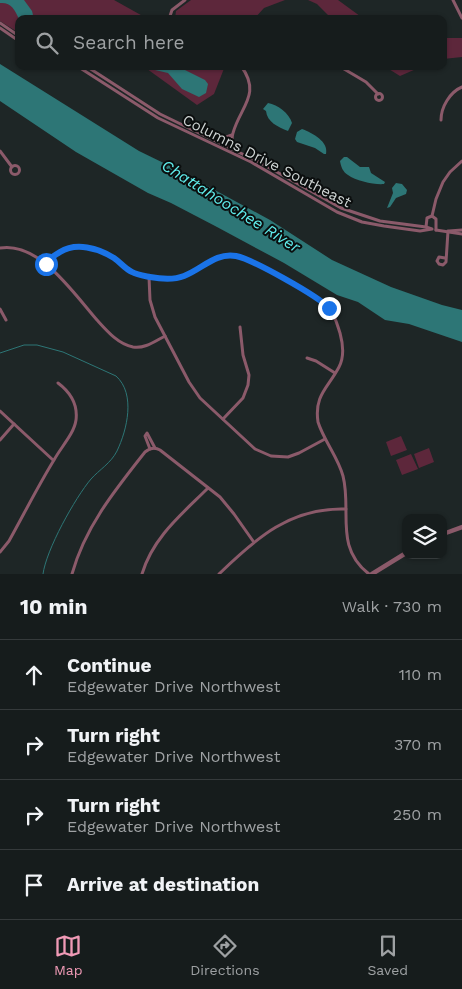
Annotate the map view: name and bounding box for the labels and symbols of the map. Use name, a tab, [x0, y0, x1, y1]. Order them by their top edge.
street label: Columns Drive Southeast	[180, 111, 355, 212]
water label: Chattahoochee River	[158, 156, 304, 257]
route start	[35, 253, 58, 276]
route end	[318, 297, 341, 320]

